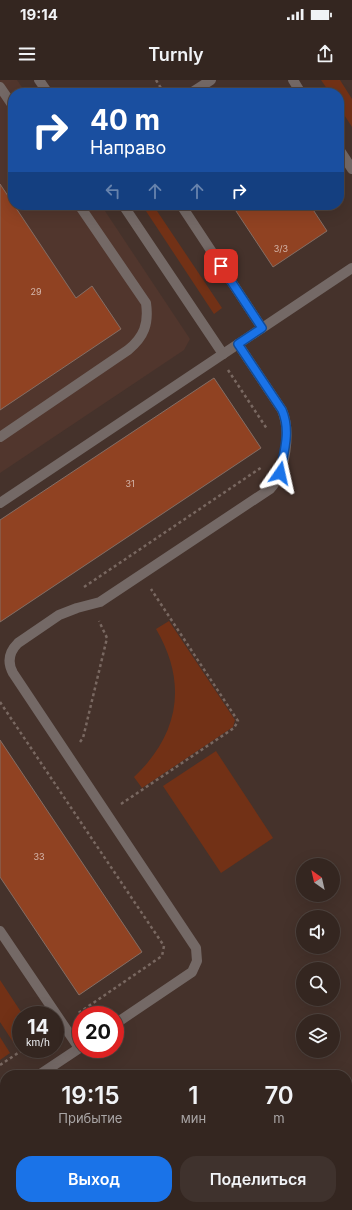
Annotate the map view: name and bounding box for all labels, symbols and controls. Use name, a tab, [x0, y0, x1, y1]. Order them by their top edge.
text: 19:14	[20, 5, 58, 24]
icon: menu	[16, 43, 38, 65]
icon: share	[314, 43, 336, 65]
text: Turnly	[148, 44, 204, 65]
text: 40 m	[90, 103, 160, 137]
icon: right	[24, 104, 76, 156]
text: Направо	[90, 137, 166, 158]
icon: left	[102, 180, 124, 202]
icon: ahead	[144, 180, 166, 202]
icon: ahead	[186, 180, 208, 202]
icon: right	[228, 180, 250, 202]
house number: 3/3	[274, 243, 289, 254]
pin	[204, 249, 238, 283]
icon: arrive	[210, 255, 232, 277]
house number: 29	[30, 286, 42, 297]
position arrow	[259, 452, 301, 494]
house number: 31	[125, 478, 135, 489]
house number: 33	[33, 851, 45, 862]
north arrow	[296, 858, 340, 902]
map controls	[296, 858, 340, 1058]
button: sound	[296, 910, 340, 954]
button: search	[296, 962, 340, 1006]
speed limit sign: 20	[72, 1006, 124, 1058]
button: layers	[296, 1014, 340, 1058]
text: 14	[27, 1015, 49, 1039]
text: km/h	[26, 1036, 50, 1048]
text: 19:15	[61, 1081, 120, 1110]
text: 1	[188, 1081, 198, 1110]
text: 70	[264, 1081, 294, 1110]
text: Прибытие	[58, 1110, 122, 1126]
text: мин	[181, 1110, 206, 1126]
text: m	[273, 1110, 285, 1126]
button: Выход	[16, 1156, 172, 1202]
button: Поделиться	[180, 1156, 336, 1202]

